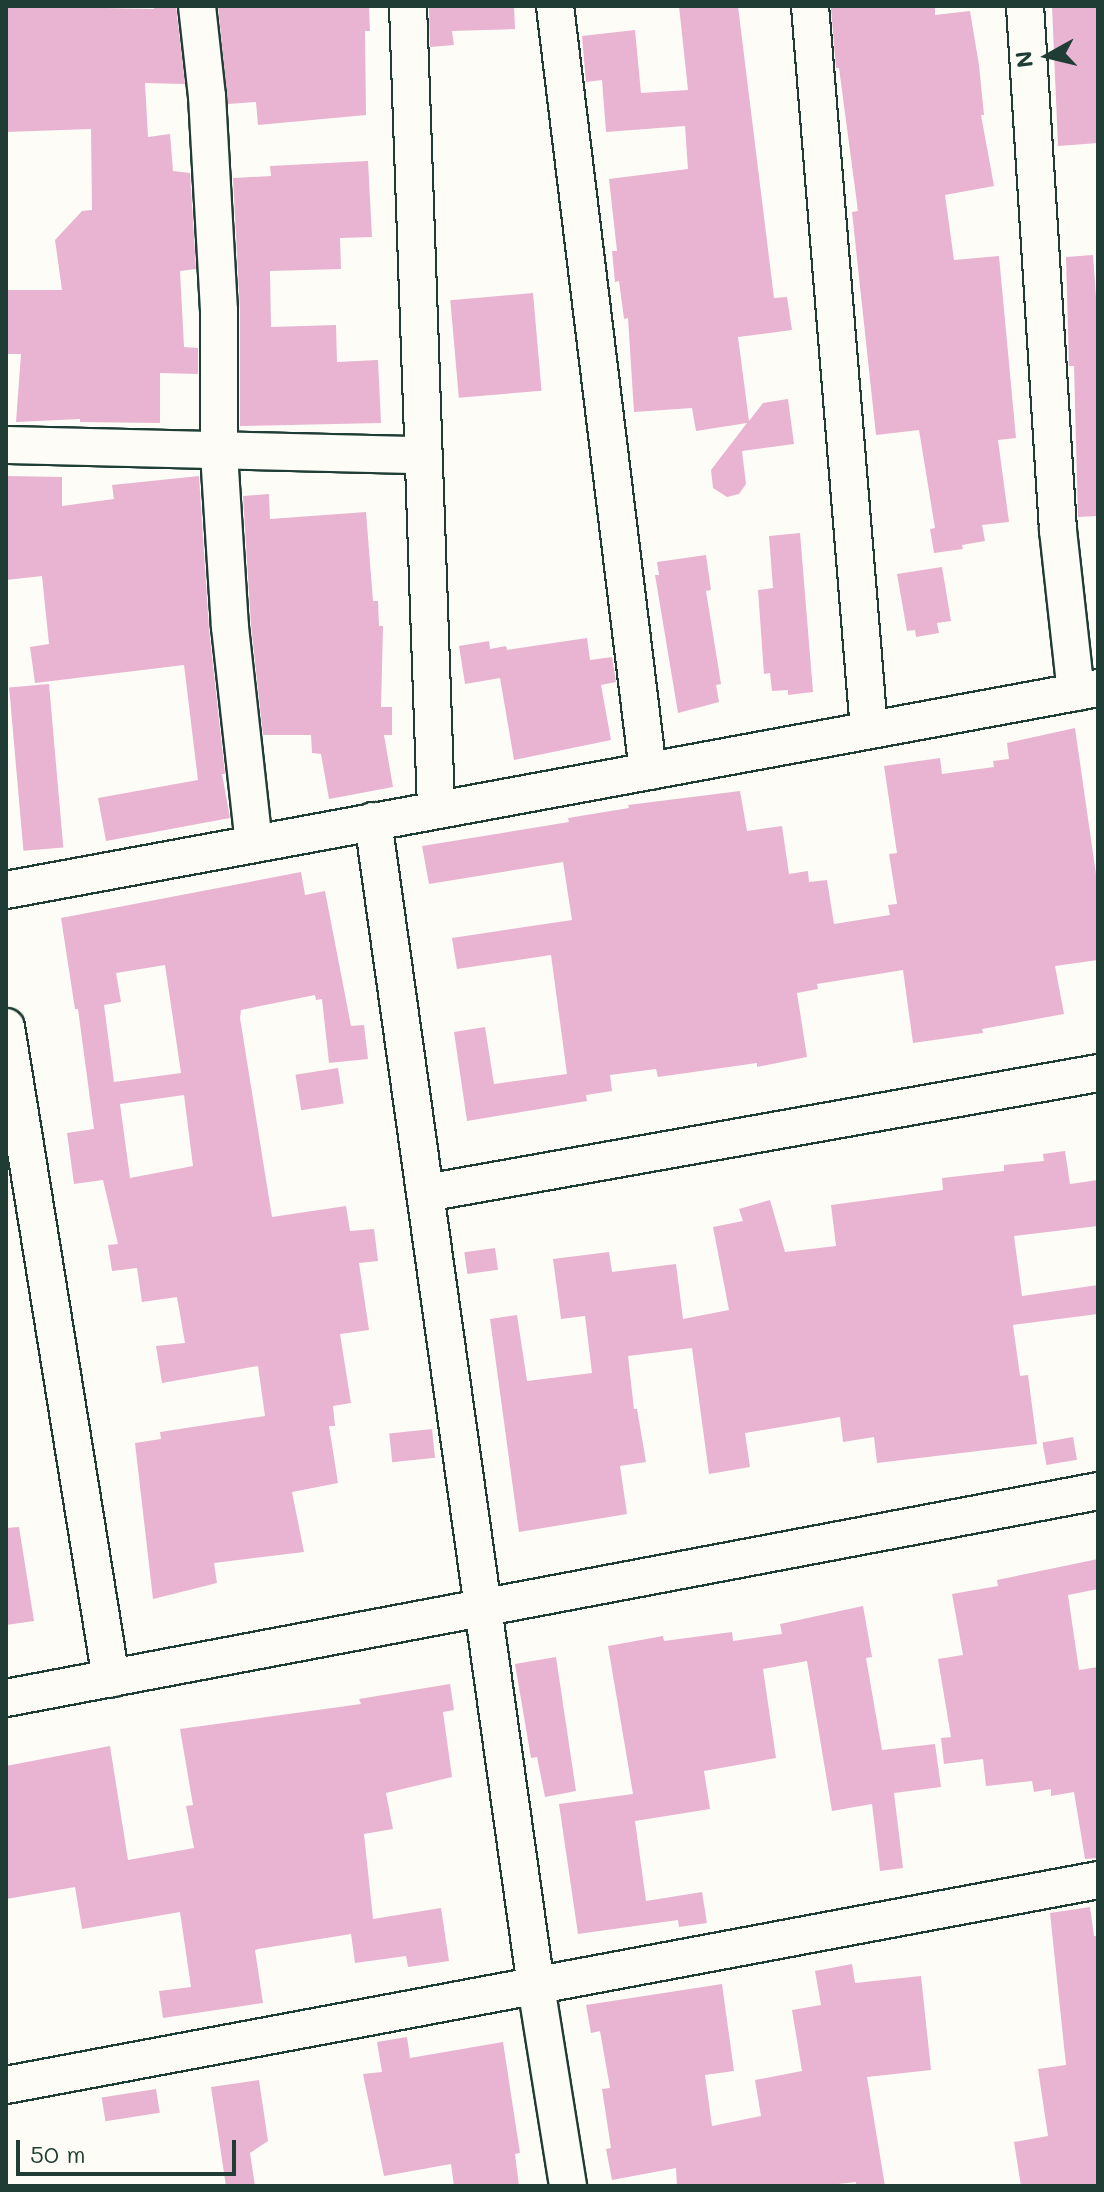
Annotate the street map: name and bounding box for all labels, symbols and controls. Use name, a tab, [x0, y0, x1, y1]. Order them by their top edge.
north arrow	[1008, 16, 1088, 96]
text: N	[1008, 49, 1039, 70]
scale bar	[20, 2124, 240, 2174]
text: 50 m	[30, 2138, 86, 2169]

